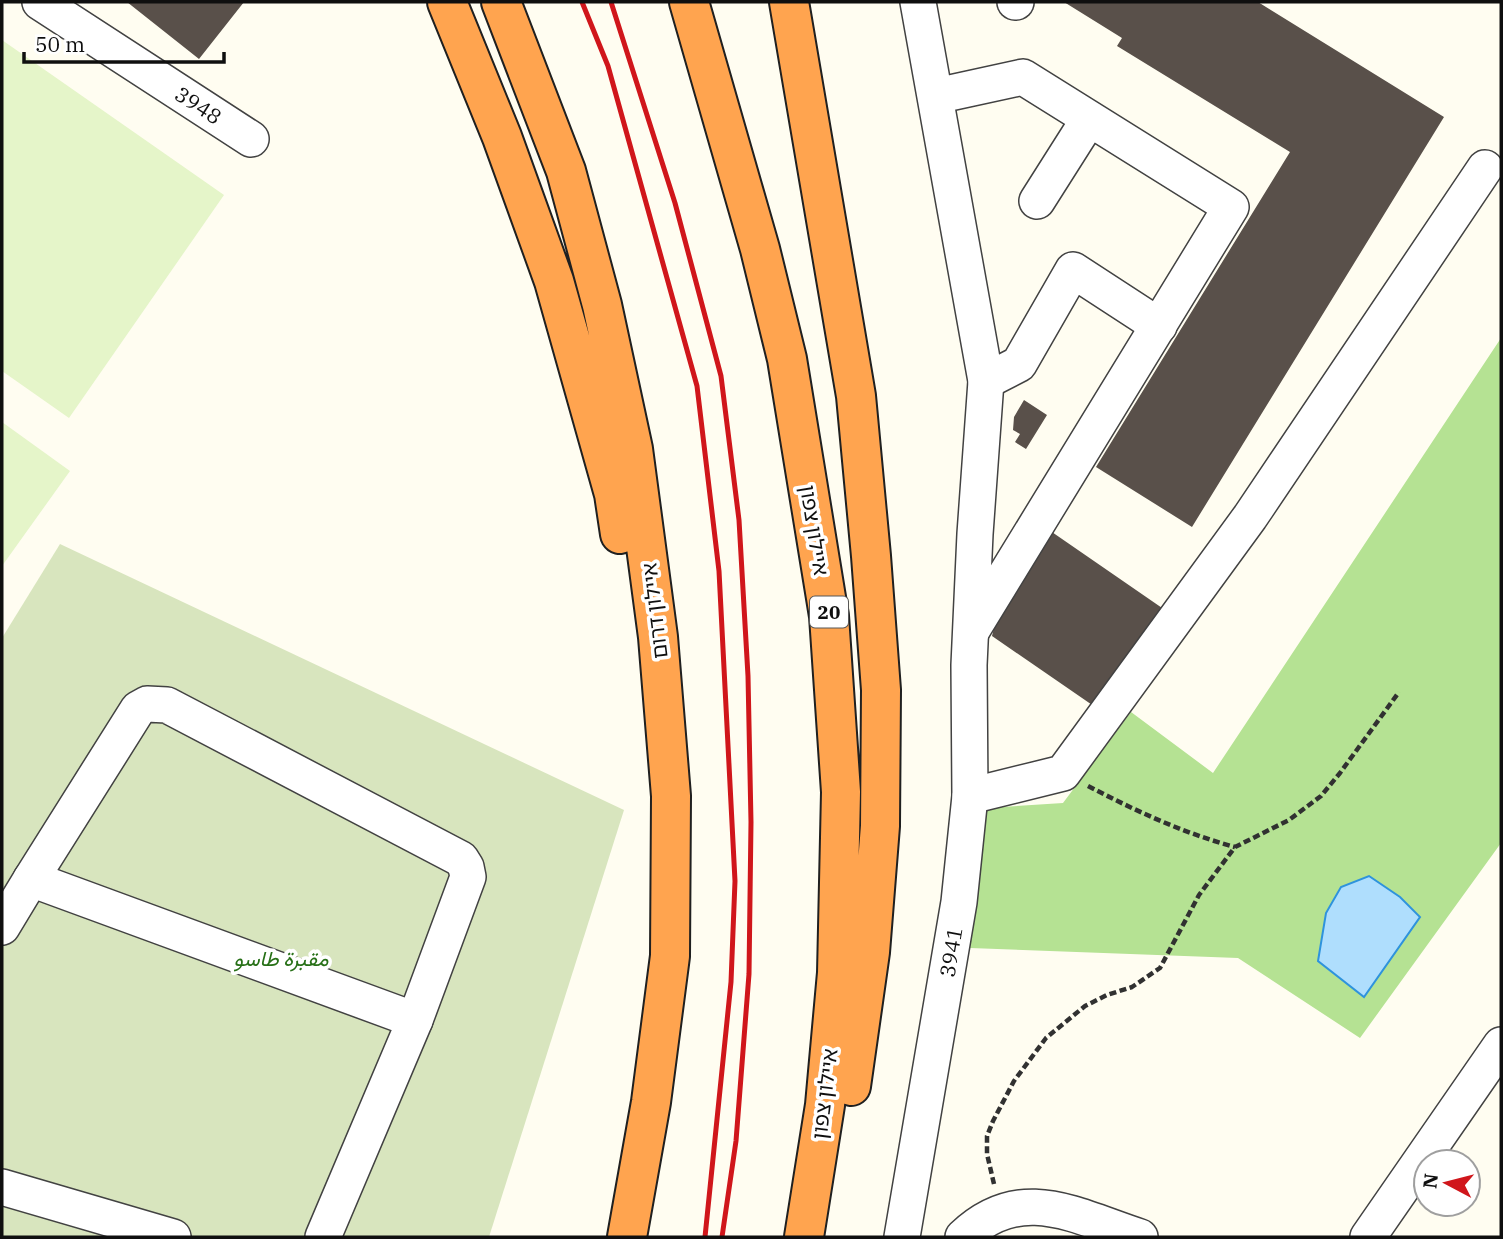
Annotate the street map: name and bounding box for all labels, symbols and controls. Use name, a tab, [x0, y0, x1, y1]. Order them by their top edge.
scale bar	[24, 21, 224, 65]
text: 50 m	[35, 30, 85, 58]
street label: 3948	[170, 79, 227, 130]
street label: איילון צפון	[794, 483, 836, 577]
street label: איילון דרום	[634, 561, 674, 661]
road number: 20	[810, 596, 848, 628]
street label: 3941	[932, 925, 969, 979]
park label: مقبرة طاسو	[234, 944, 329, 972]
street label: איילון צפון	[805, 1047, 843, 1141]
north arrow	[1412, 1148, 1482, 1218]
text: N	[1417, 1172, 1443, 1190]

